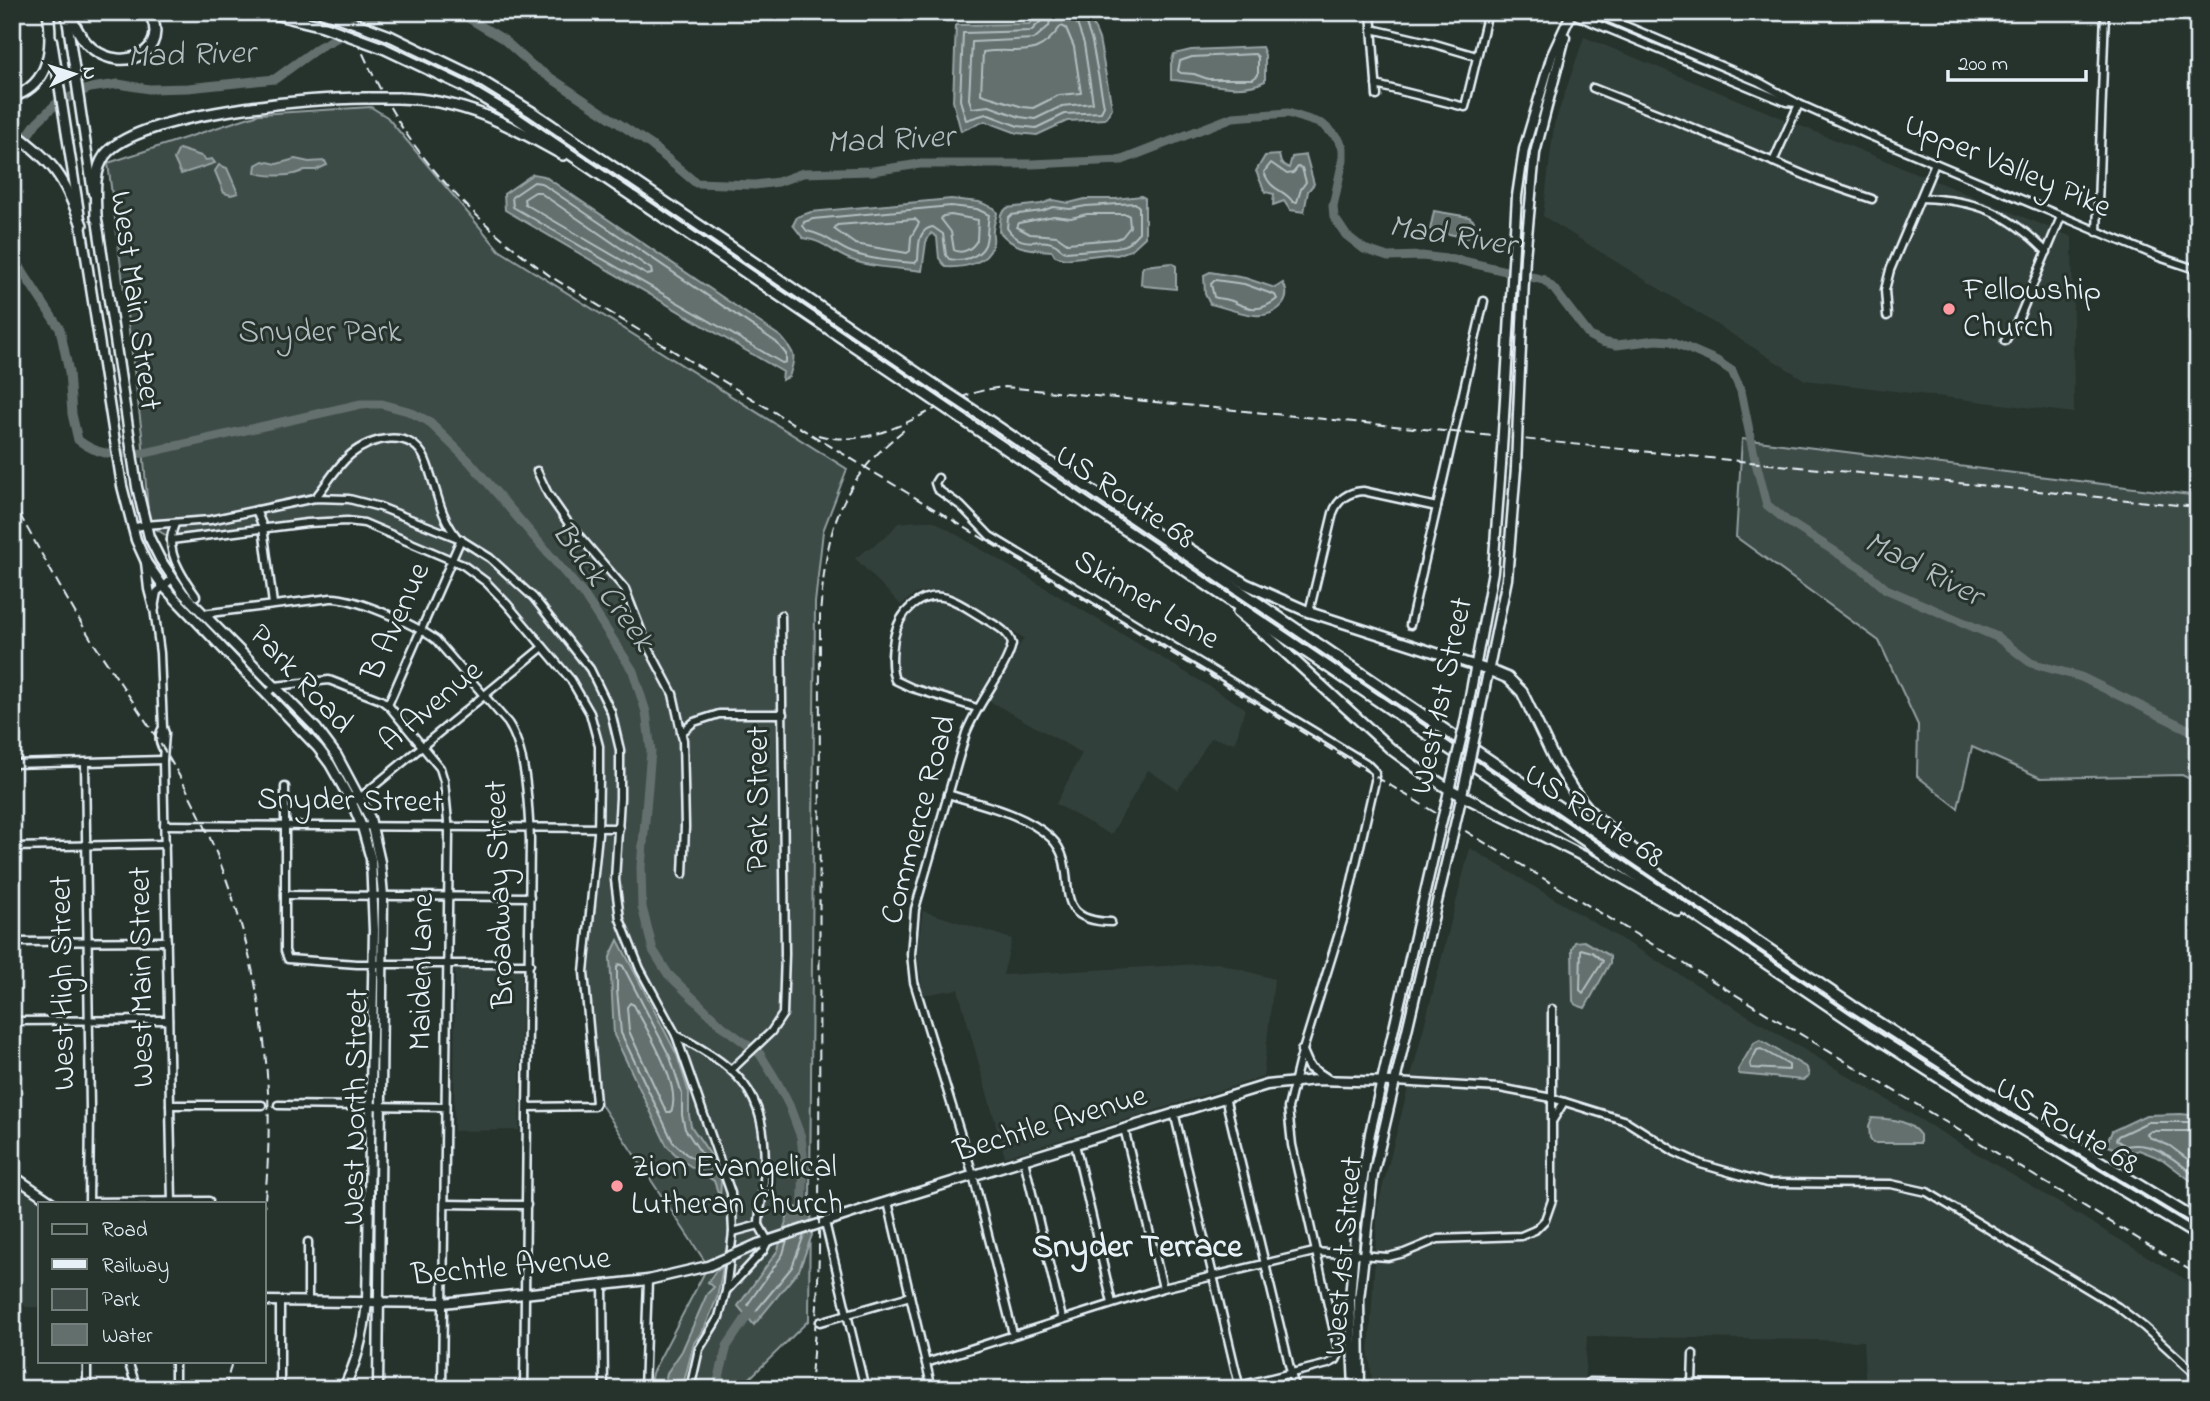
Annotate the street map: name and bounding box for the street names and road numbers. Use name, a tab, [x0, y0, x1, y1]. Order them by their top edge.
street label: Upper Valley Pike	[1896, 102, 2119, 232]
street label: West Main Street	[95, 188, 173, 414]
street label: US Route 68	[1044, 434, 1204, 562]
street label: Skinner Lane	[1064, 539, 1229, 664]
street label: B Avenue	[350, 555, 444, 690]
street label: West 1st Street	[1399, 593, 1487, 799]
street label: Park Road	[237, 614, 363, 746]
street label: A Avenue	[370, 649, 495, 765]
street label: Commerce Road	[870, 710, 970, 930]
street label: Park Street	[736, 726, 783, 872]
street label: US Route 68	[1513, 753, 1673, 881]
street label: Snyder Street	[257, 777, 444, 827]
street label: Broadway Street	[474, 779, 529, 1010]
street label: West Main Street	[118, 866, 168, 1088]
street label: West High Street	[39, 875, 89, 1091]
street label: Maiden Lane	[398, 892, 448, 1051]
street label: West North Street	[331, 988, 383, 1226]
street label: US Route 68	[1985, 1066, 2147, 1188]
street label: Bechtle Avenue	[948, 1073, 1154, 1177]
street label: West 1st Street	[1313, 1154, 1377, 1358]
street label: Bechtle Avenue	[409, 1236, 613, 1300]

